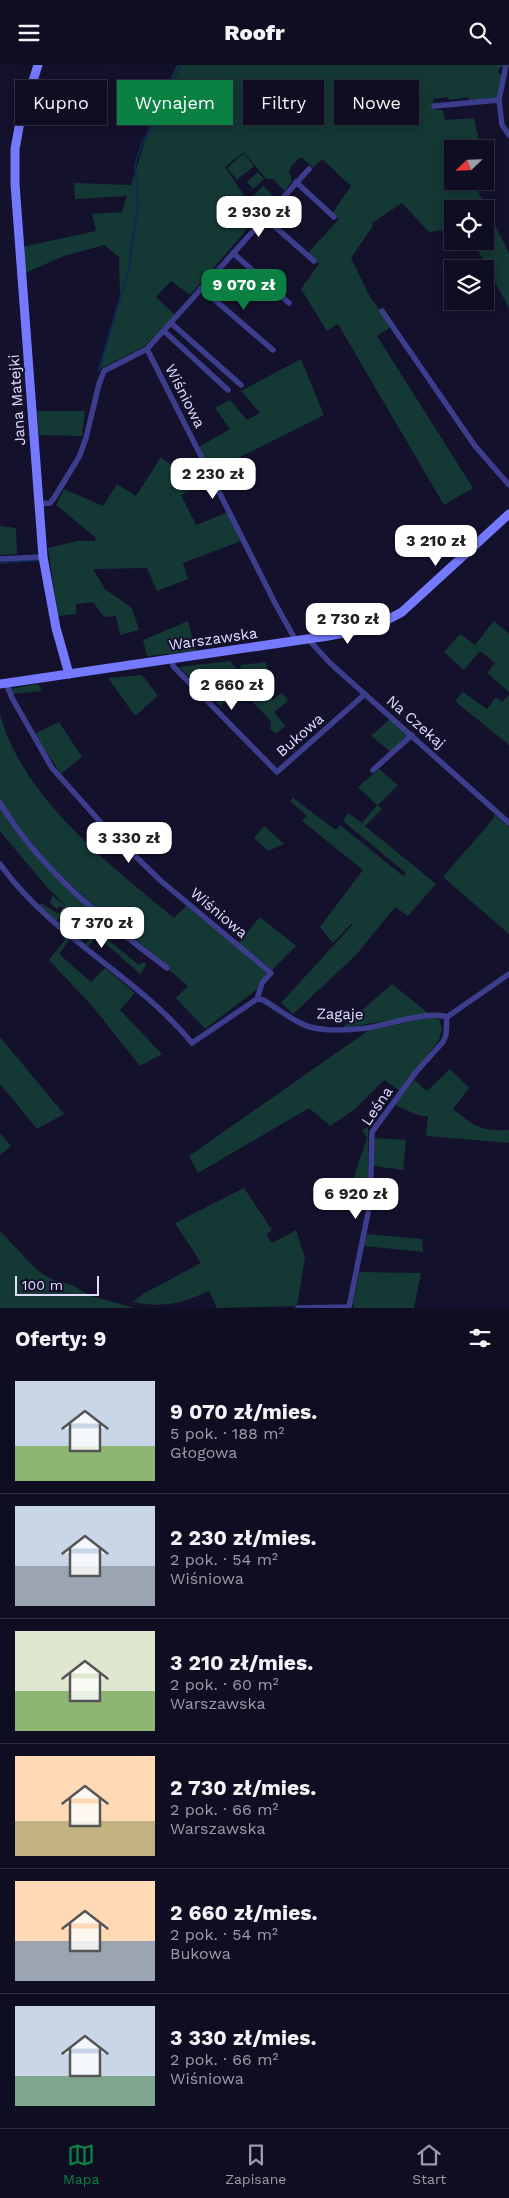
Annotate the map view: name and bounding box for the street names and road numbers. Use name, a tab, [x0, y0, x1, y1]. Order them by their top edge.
street label: Jana Matejki	[5, 354, 29, 446]
street label: Wiśniowa	[161, 361, 209, 431]
street label: Warszawska	[167, 624, 259, 654]
street label: Na Czekaj	[383, 692, 449, 752]
street label: Bukowa	[273, 709, 328, 760]
street label: Wiśniowa	[187, 884, 252, 942]
street label: Zagaje	[316, 1005, 364, 1023]
street label: Leśna	[357, 1083, 397, 1129]

